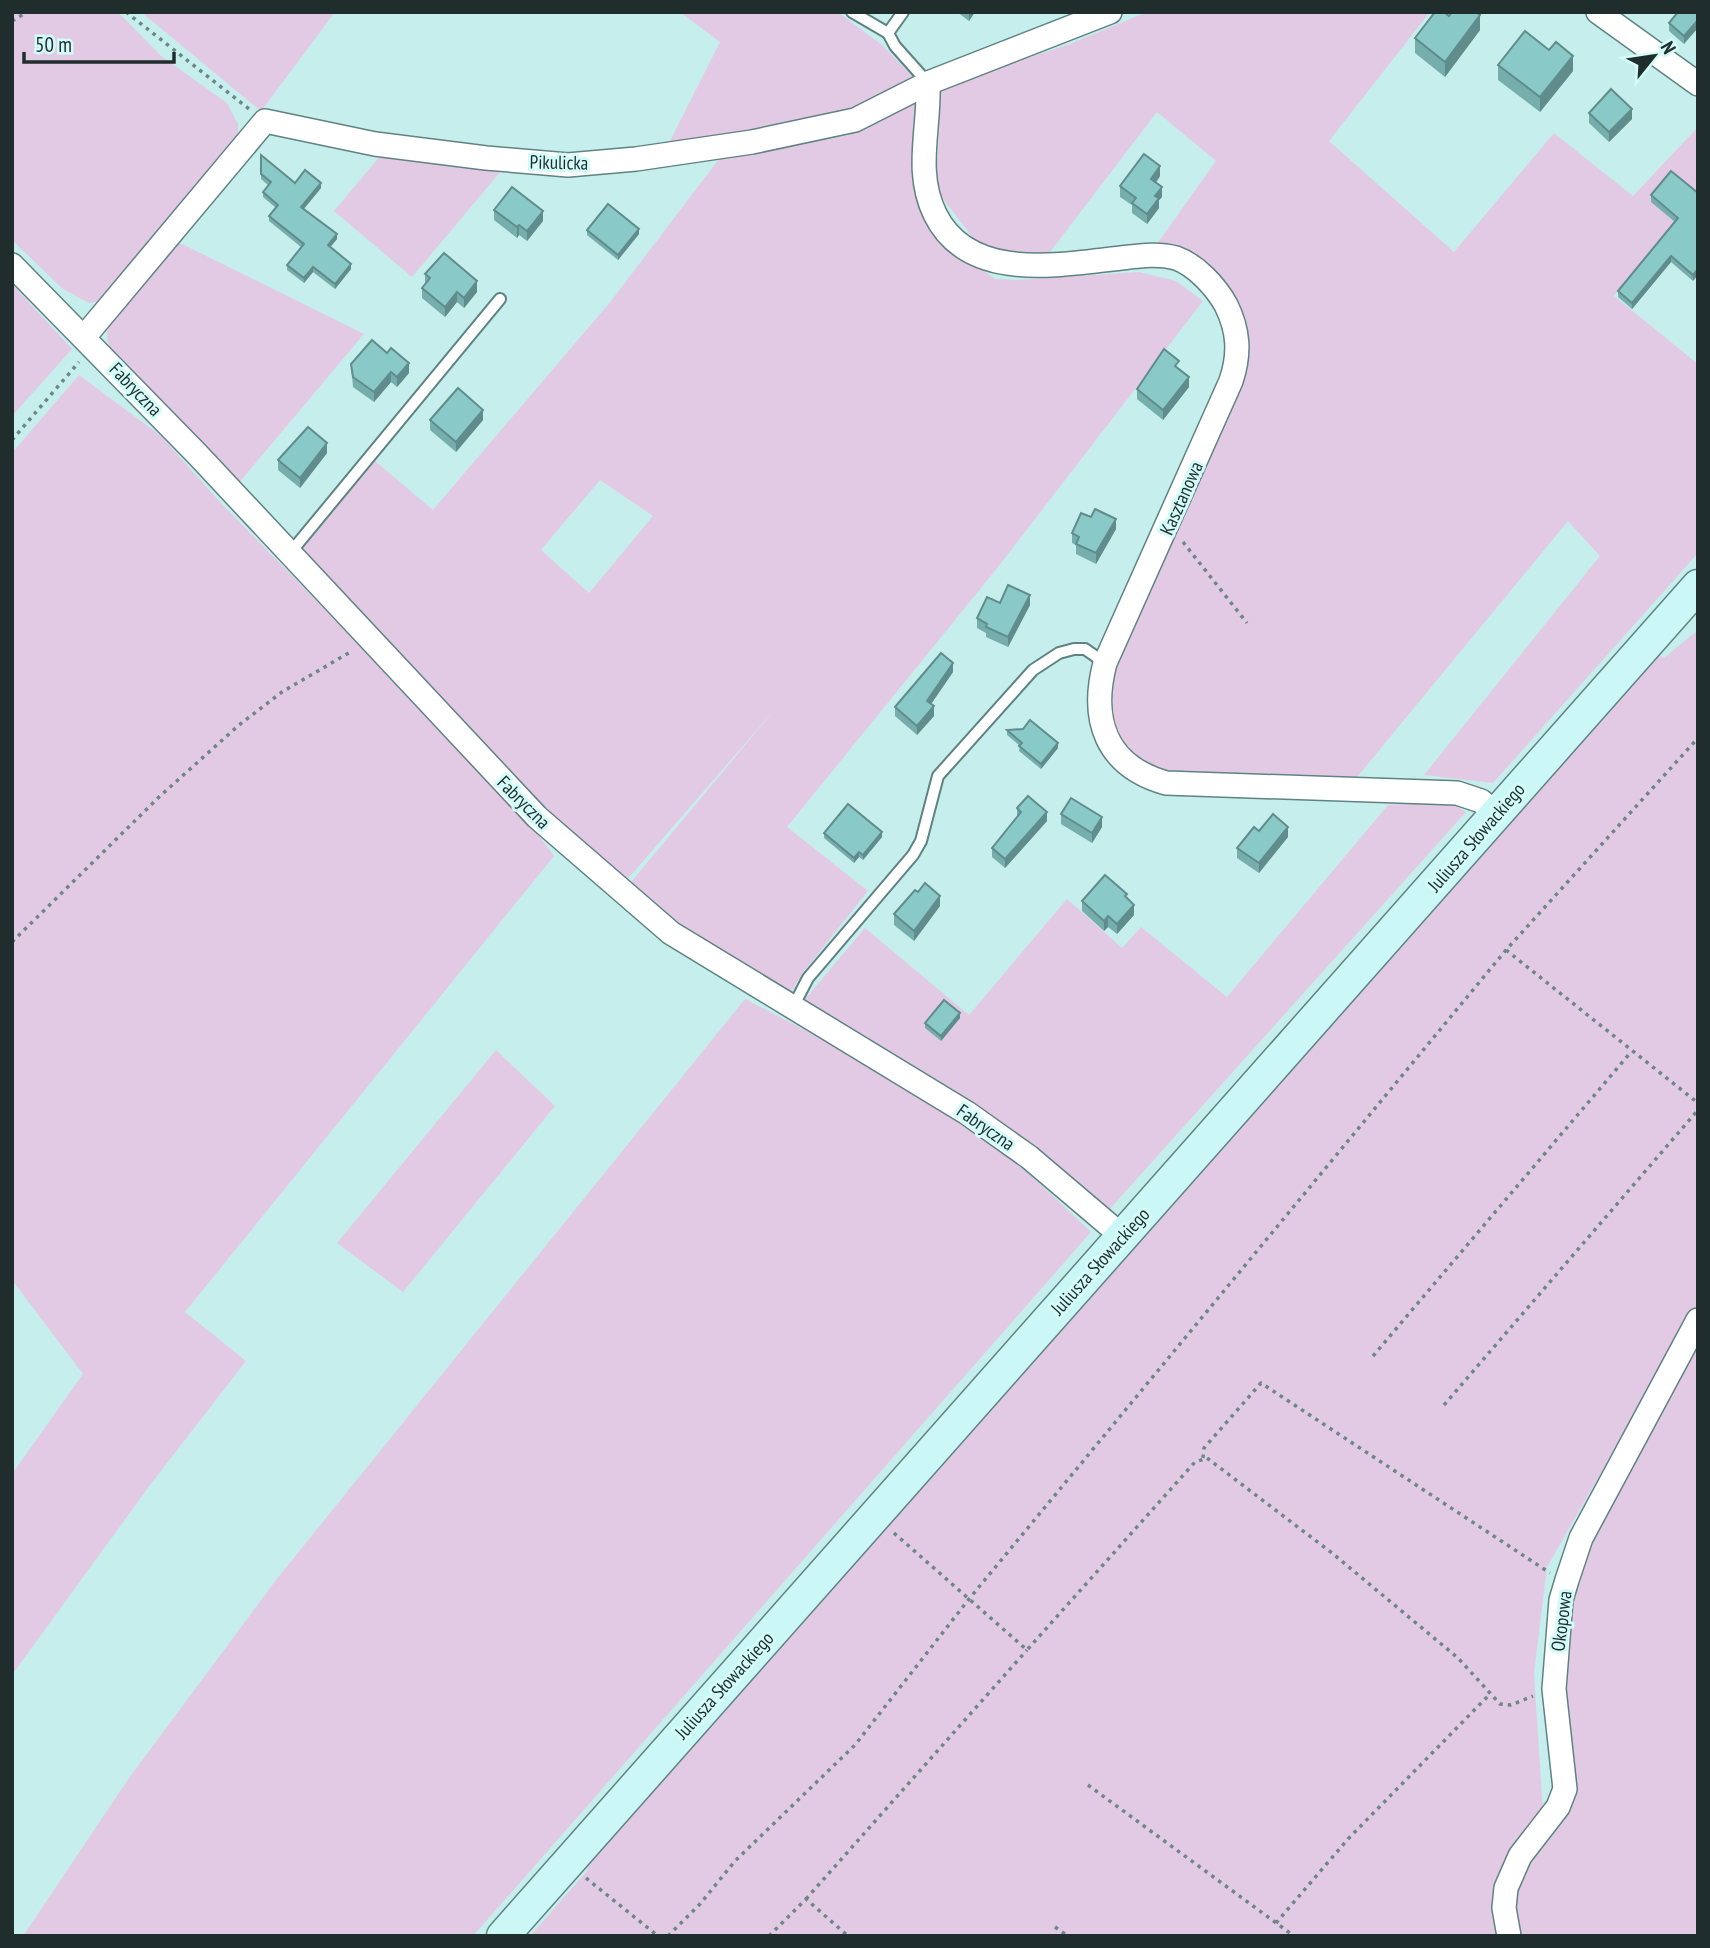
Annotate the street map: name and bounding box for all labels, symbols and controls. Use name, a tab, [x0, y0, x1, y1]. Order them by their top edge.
scale bar	[24, 21, 175, 65]
north arrow	[1619, 21, 1689, 91]
text: 50 m	[35, 31, 72, 58]
text: N	[1656, 37, 1682, 58]
street label: Pikulicka	[529, 149, 589, 175]
street label: Fabryczna	[105, 357, 167, 421]
street label: Kasztanowa	[1154, 458, 1208, 538]
street label: Fabryczna	[492, 770, 556, 834]
street label: Juliusza Słowackiego	[1422, 778, 1530, 897]
street label: Fabryczna	[952, 1098, 1020, 1156]
street label: Juliusza Słowackiego	[1045, 1202, 1155, 1320]
street label: Okopowa	[1545, 1589, 1577, 1653]
street label: Juliusza Słowackiego	[669, 1626, 779, 1744]

